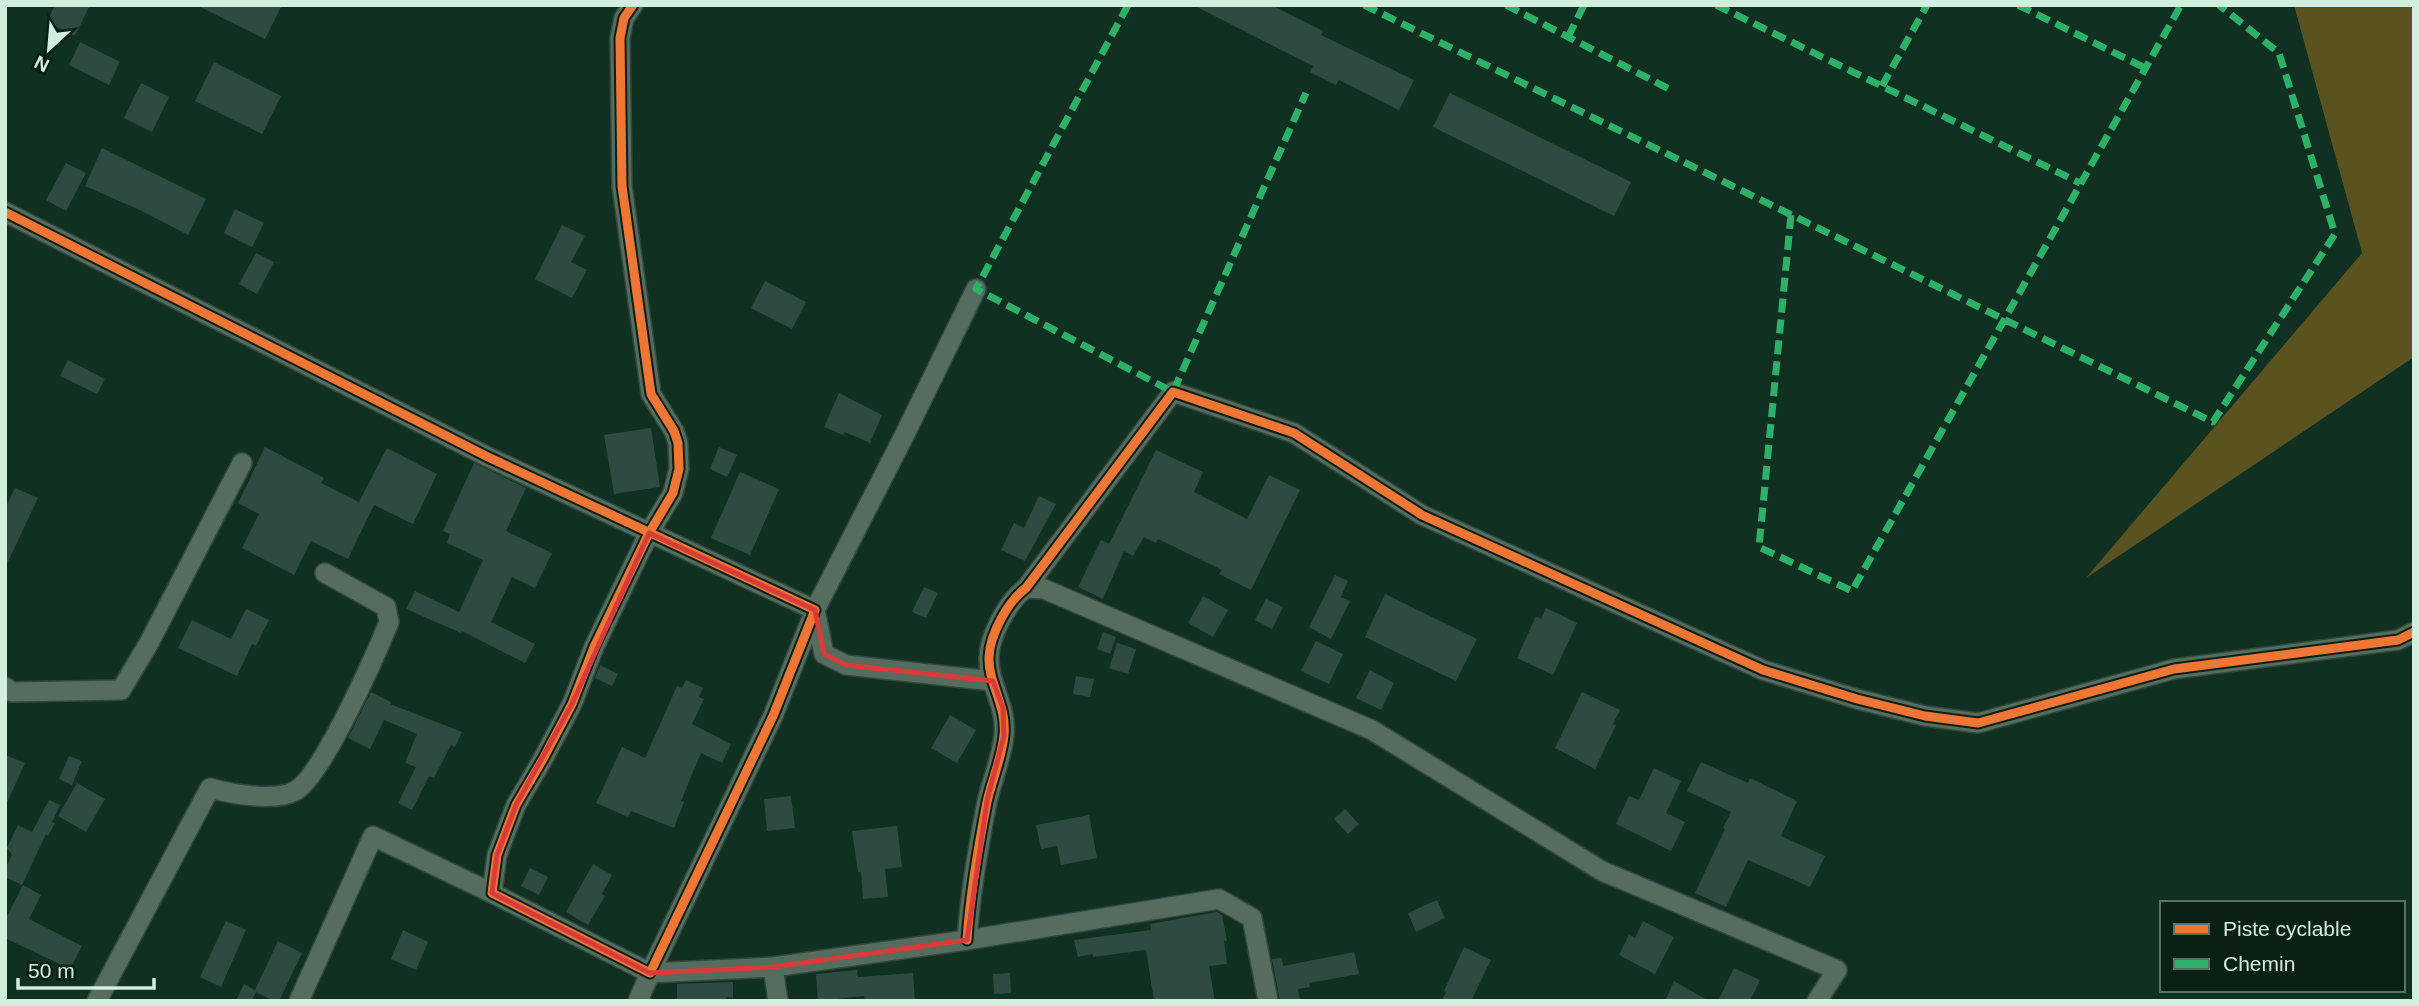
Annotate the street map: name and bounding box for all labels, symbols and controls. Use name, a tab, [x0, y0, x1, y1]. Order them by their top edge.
north arrow	[14, 14, 84, 84]
text: N	[31, 51, 53, 76]
legend	[2160, 901, 2405, 992]
text: Piste cyclable	[2223, 917, 2351, 940]
scale bar	[18, 946, 154, 990]
text: Chemin	[2223, 952, 2295, 975]
text: 50 m	[28, 959, 75, 982]

